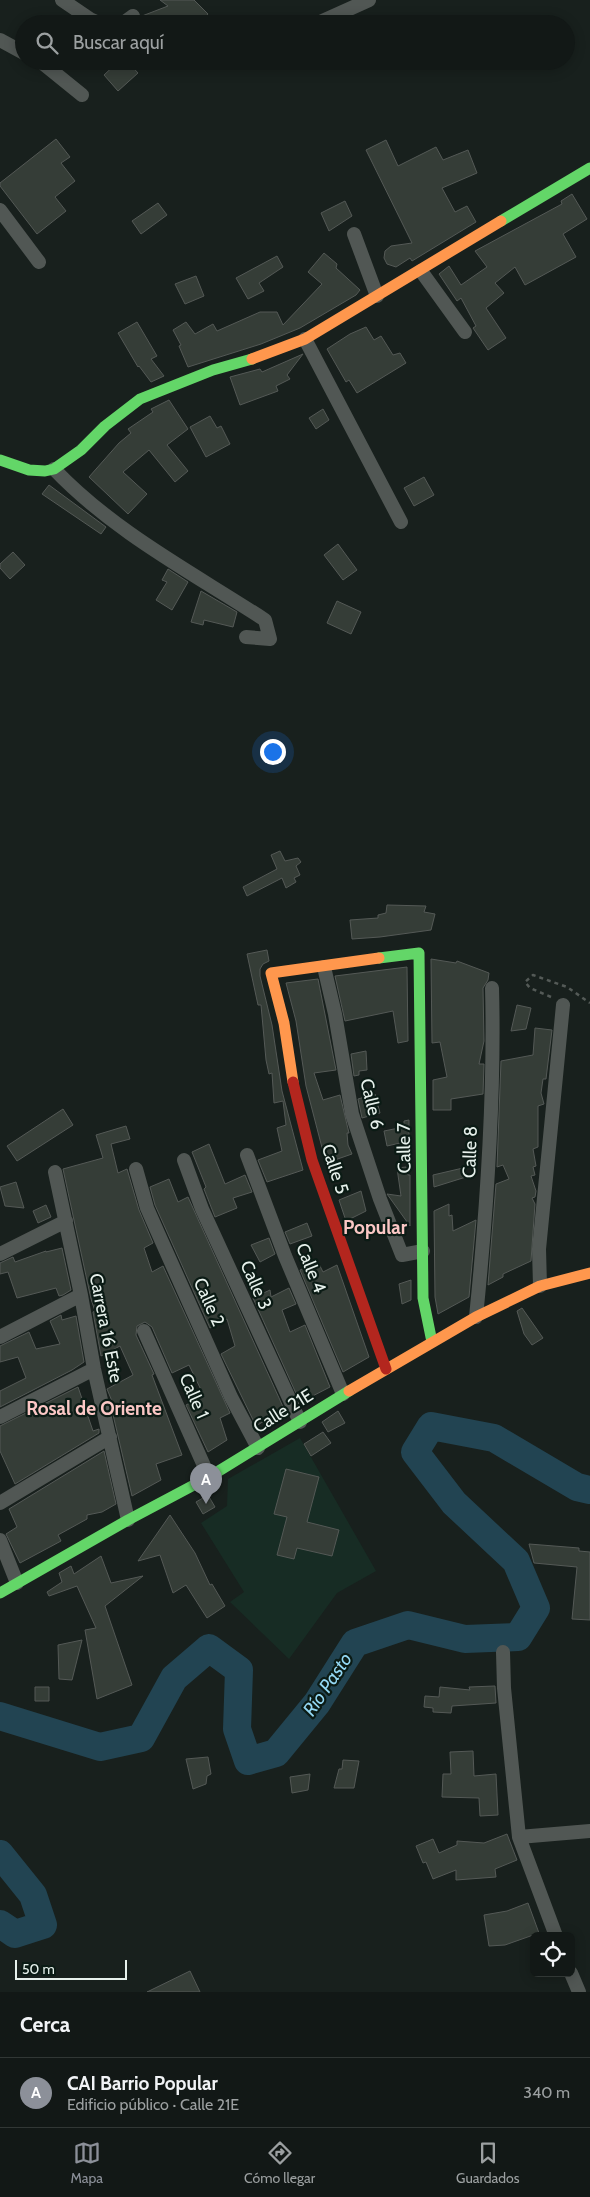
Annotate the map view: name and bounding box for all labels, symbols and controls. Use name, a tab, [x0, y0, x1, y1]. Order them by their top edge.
search box	[15, 15, 575, 70]
icon: search	[33, 29, 61, 57]
text: Buscar aquí	[73, 31, 164, 54]
your location	[260, 739, 286, 765]
street label: Calle 6	[355, 1076, 389, 1132]
street label: Calle 7	[393, 1123, 415, 1173]
street label: Calle 8	[458, 1125, 482, 1179]
street label: Calle 5	[317, 1141, 353, 1197]
district label: Popular	[343, 1216, 408, 1239]
street label: Calle 4	[291, 1240, 331, 1296]
street label: Calle 3	[236, 1257, 276, 1313]
street label: Carrera 16 Este	[85, 1271, 127, 1385]
street label: Calle 2	[189, 1274, 229, 1330]
street label: Calle 1	[174, 1370, 214, 1422]
street label: Calle 21E	[249, 1384, 317, 1438]
district label: Rosal de Oriente	[26, 1397, 162, 1420]
pin: A	[190, 1463, 222, 1504]
water label: Río Pasto	[298, 1648, 357, 1720]
map controls	[530, 1932, 575, 1977]
button: locate	[530, 1932, 575, 1977]
scale bar	[15, 1957, 128, 1980]
text: 50 m	[22, 1960, 55, 1978]
text: Cerca	[20, 2012, 70, 2037]
text: CAI Barrio Popular	[67, 2072, 218, 2095]
text: A	[31, 2083, 41, 2102]
text: 340 m	[523, 2083, 570, 2102]
text: Edificio público · Calle 21E	[67, 2095, 239, 2114]
tab: Mapa	[71, 2139, 103, 2187]
tab: Cómo llegar	[244, 2139, 315, 2187]
tab: Guardados	[456, 2139, 519, 2187]

